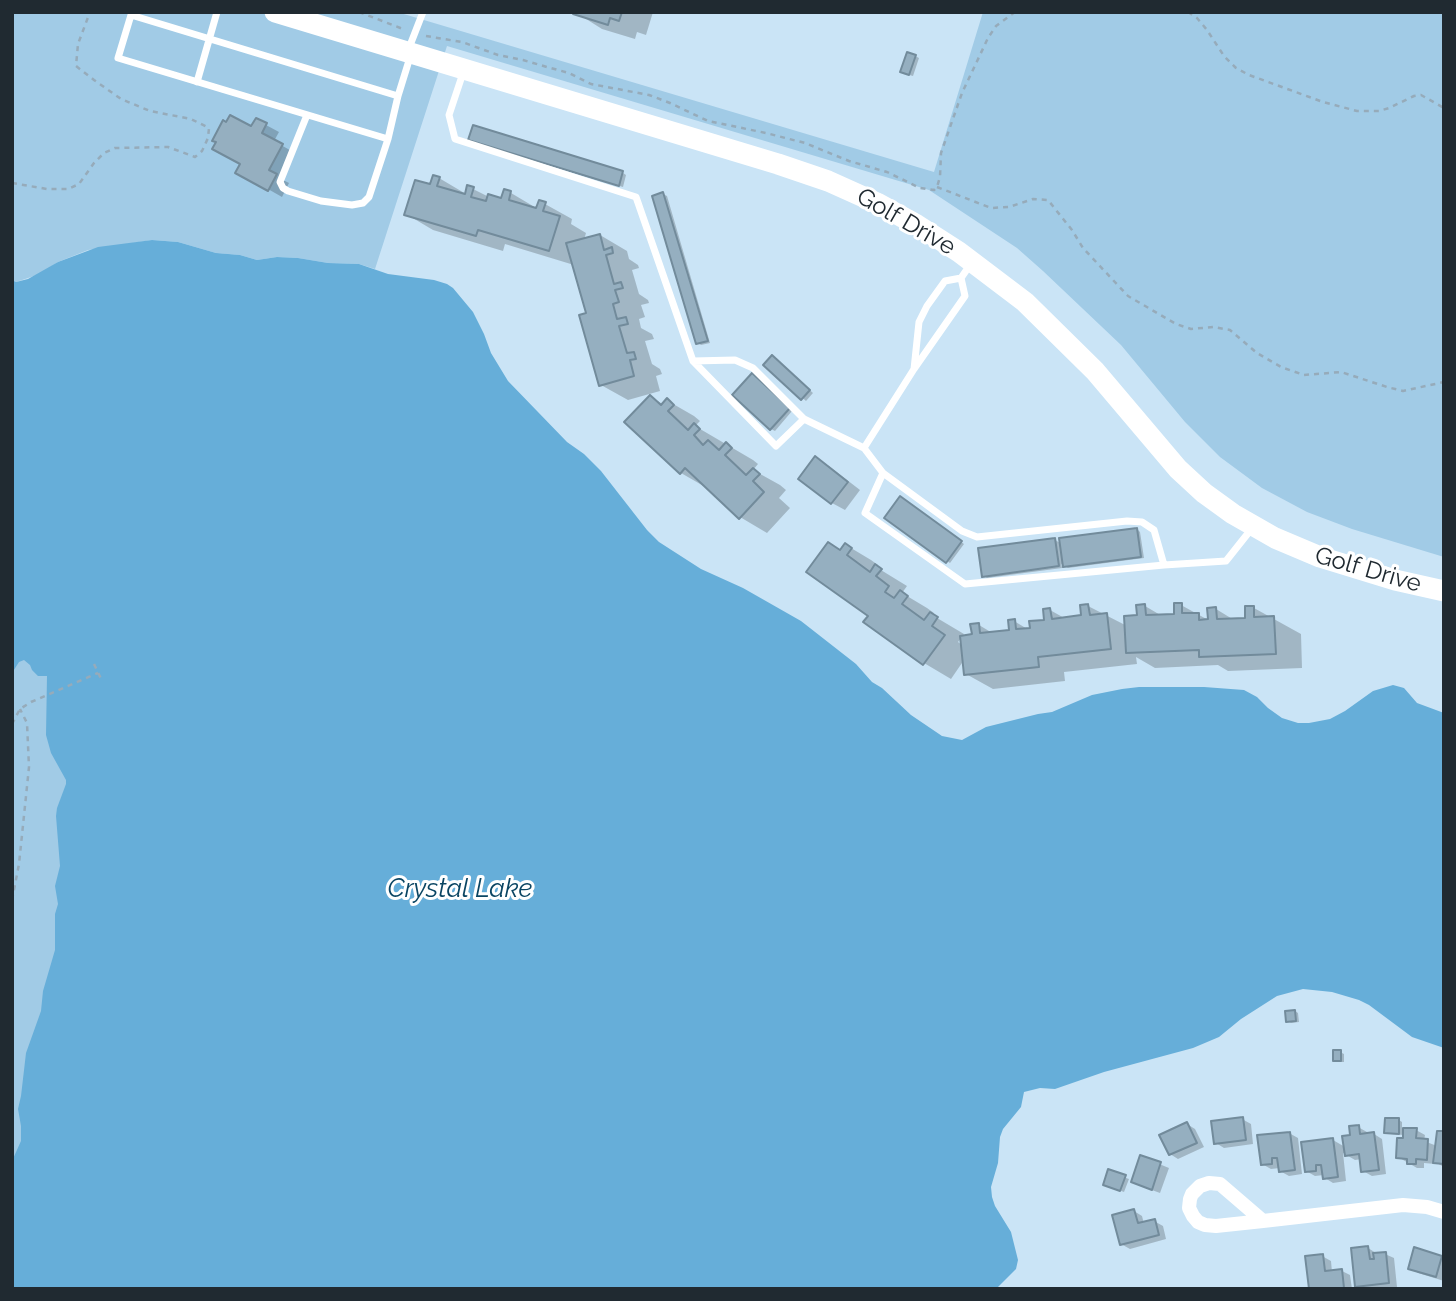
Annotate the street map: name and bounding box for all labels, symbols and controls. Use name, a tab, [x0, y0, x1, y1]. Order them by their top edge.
street label: Golf Drive	[851, 182, 961, 262]
street label: Golf Drive	[1311, 541, 1425, 599]
water label: Crystal Lake	[388, 873, 532, 905]

